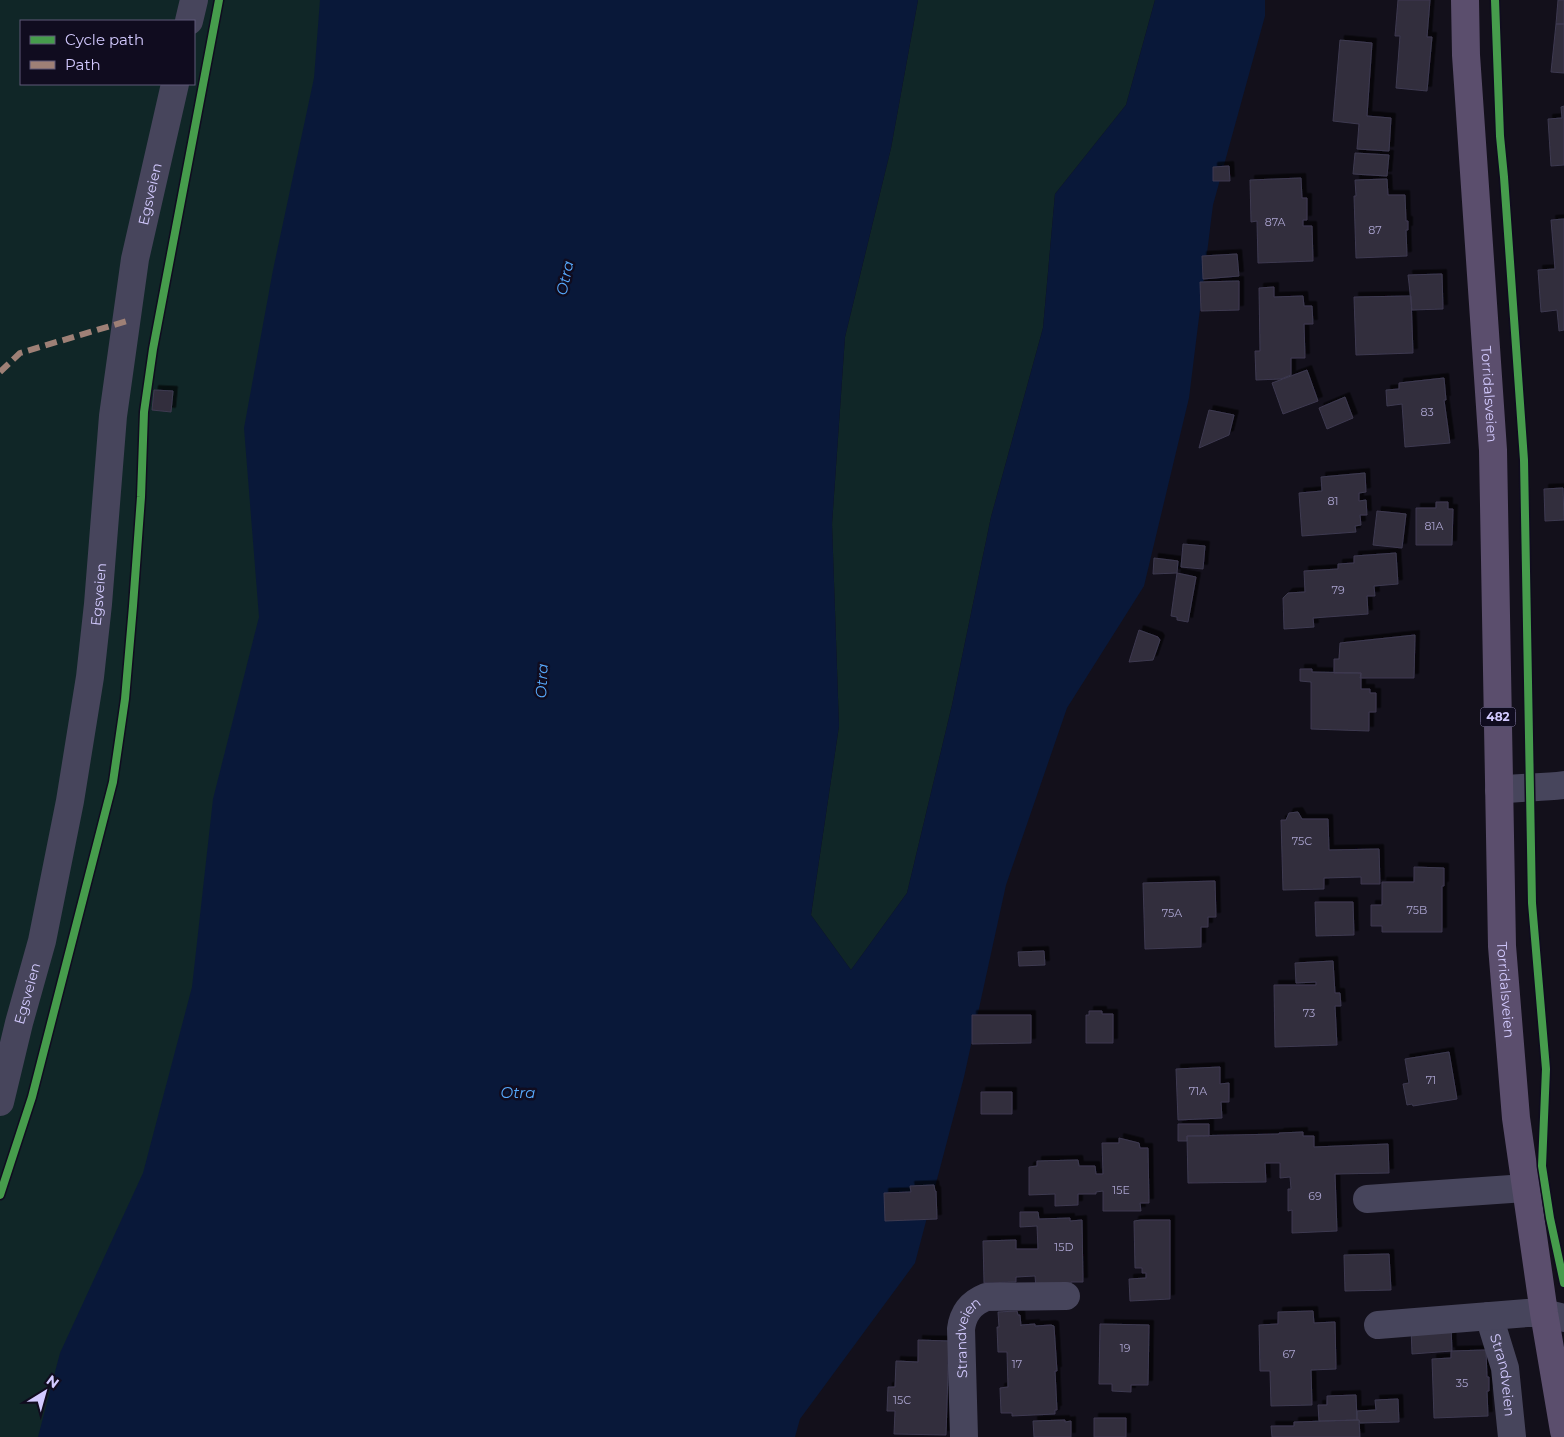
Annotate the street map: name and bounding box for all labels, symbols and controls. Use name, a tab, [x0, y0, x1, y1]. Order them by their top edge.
legend	[20, 20, 195, 85]
text: Cycle path	[65, 30, 144, 49]
text: Path	[65, 55, 101, 74]
street label: Egsveien	[134, 161, 166, 227]
house number: 87A	[1265, 215, 1285, 229]
house number: 87	[1368, 223, 1382, 237]
water label: Otra	[552, 259, 577, 297]
street label: Torridalsveien	[1477, 345, 1501, 443]
house number: 83	[1420, 405, 1434, 419]
house number: 81	[1328, 494, 1339, 508]
house number: 81A	[1425, 519, 1444, 533]
street label: Egsveien	[87, 562, 110, 627]
house number: 79	[1331, 583, 1345, 597]
water label: Otra	[531, 663, 552, 699]
road number: 482	[1480, 708, 1516, 726]
house number: 75C	[1292, 834, 1312, 848]
house number: 75B	[1407, 903, 1427, 917]
house number: 75A	[1162, 906, 1182, 920]
street label: Torridalsveien	[1493, 941, 1518, 1039]
street label: Egsveien	[10, 961, 44, 1026]
house number: 73	[1303, 1006, 1315, 1020]
house number: 71	[1426, 1073, 1436, 1087]
water label: Otra	[501, 1083, 535, 1102]
house number: 71A	[1189, 1084, 1207, 1098]
house number: 15E	[1112, 1183, 1130, 1197]
house number: 69	[1308, 1189, 1322, 1203]
house number: 15D	[1054, 1240, 1074, 1254]
street label: Strandveien	[952, 1293, 984, 1378]
street label: Strandveien	[1486, 1331, 1519, 1417]
house number: 19	[1120, 1341, 1131, 1355]
house number: 67	[1282, 1347, 1296, 1361]
house number: 17	[1012, 1357, 1022, 1371]
north arrow	[20, 1367, 70, 1417]
text: N	[43, 1371, 63, 1392]
house number: 35	[1456, 1376, 1468, 1390]
house number: 15C	[893, 1393, 911, 1407]

